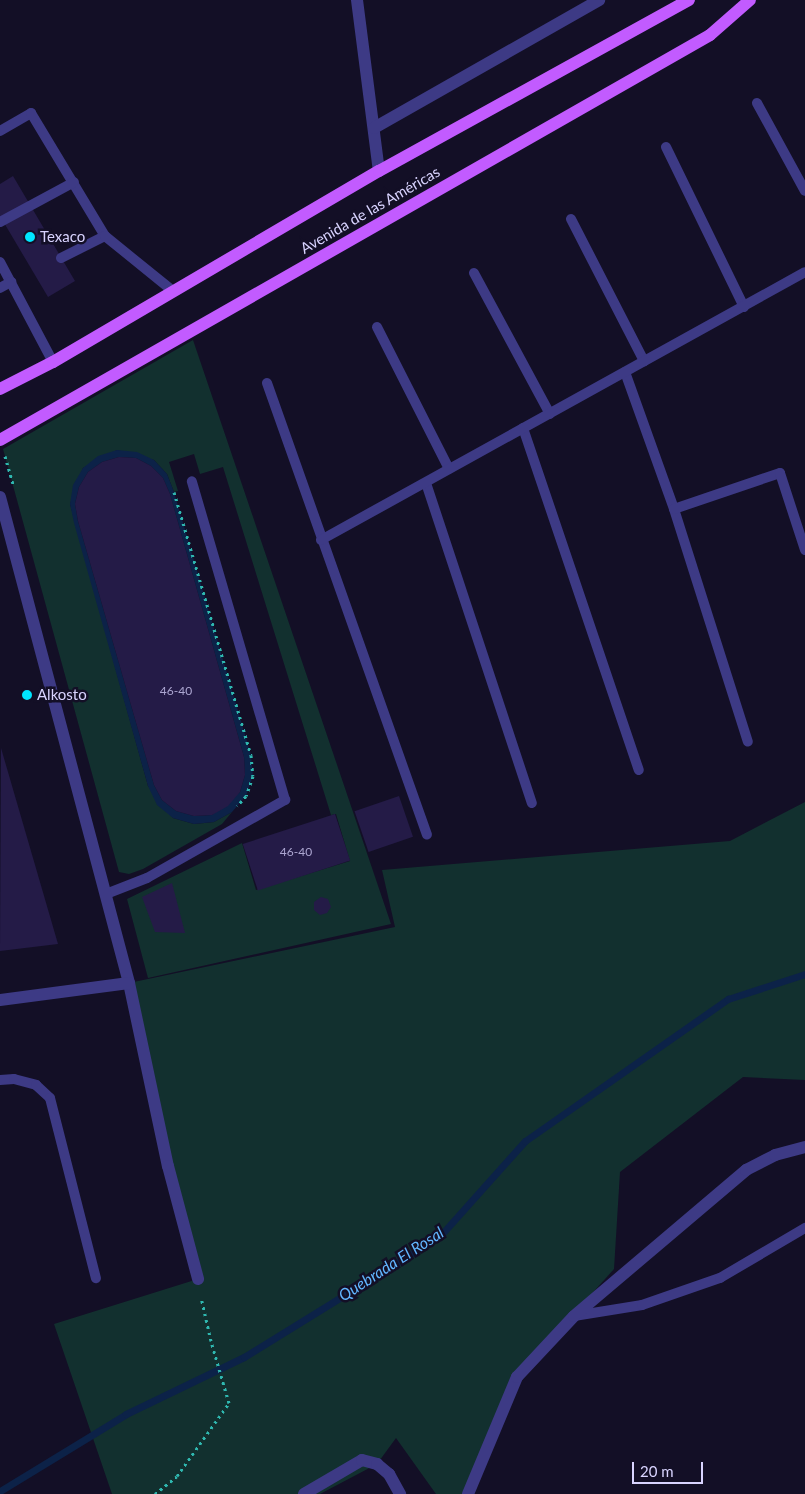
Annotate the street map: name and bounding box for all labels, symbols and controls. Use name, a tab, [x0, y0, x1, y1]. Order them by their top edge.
street label: Avenida de las Américas	[297, 163, 443, 257]
place label: Texaco	[40, 228, 85, 246]
marker: Texaco	[24, 231, 36, 243]
house number: 46-40	[160, 684, 192, 698]
place label: Alkosto	[37, 686, 87, 704]
marker: Alkosto	[21, 689, 33, 701]
house number: 46-40	[280, 845, 312, 859]
water label: Quebrada El Rosal	[335, 1223, 447, 1305]
scale bar	[635, 1452, 706, 1484]
text: 20 m	[640, 1462, 674, 1480]

